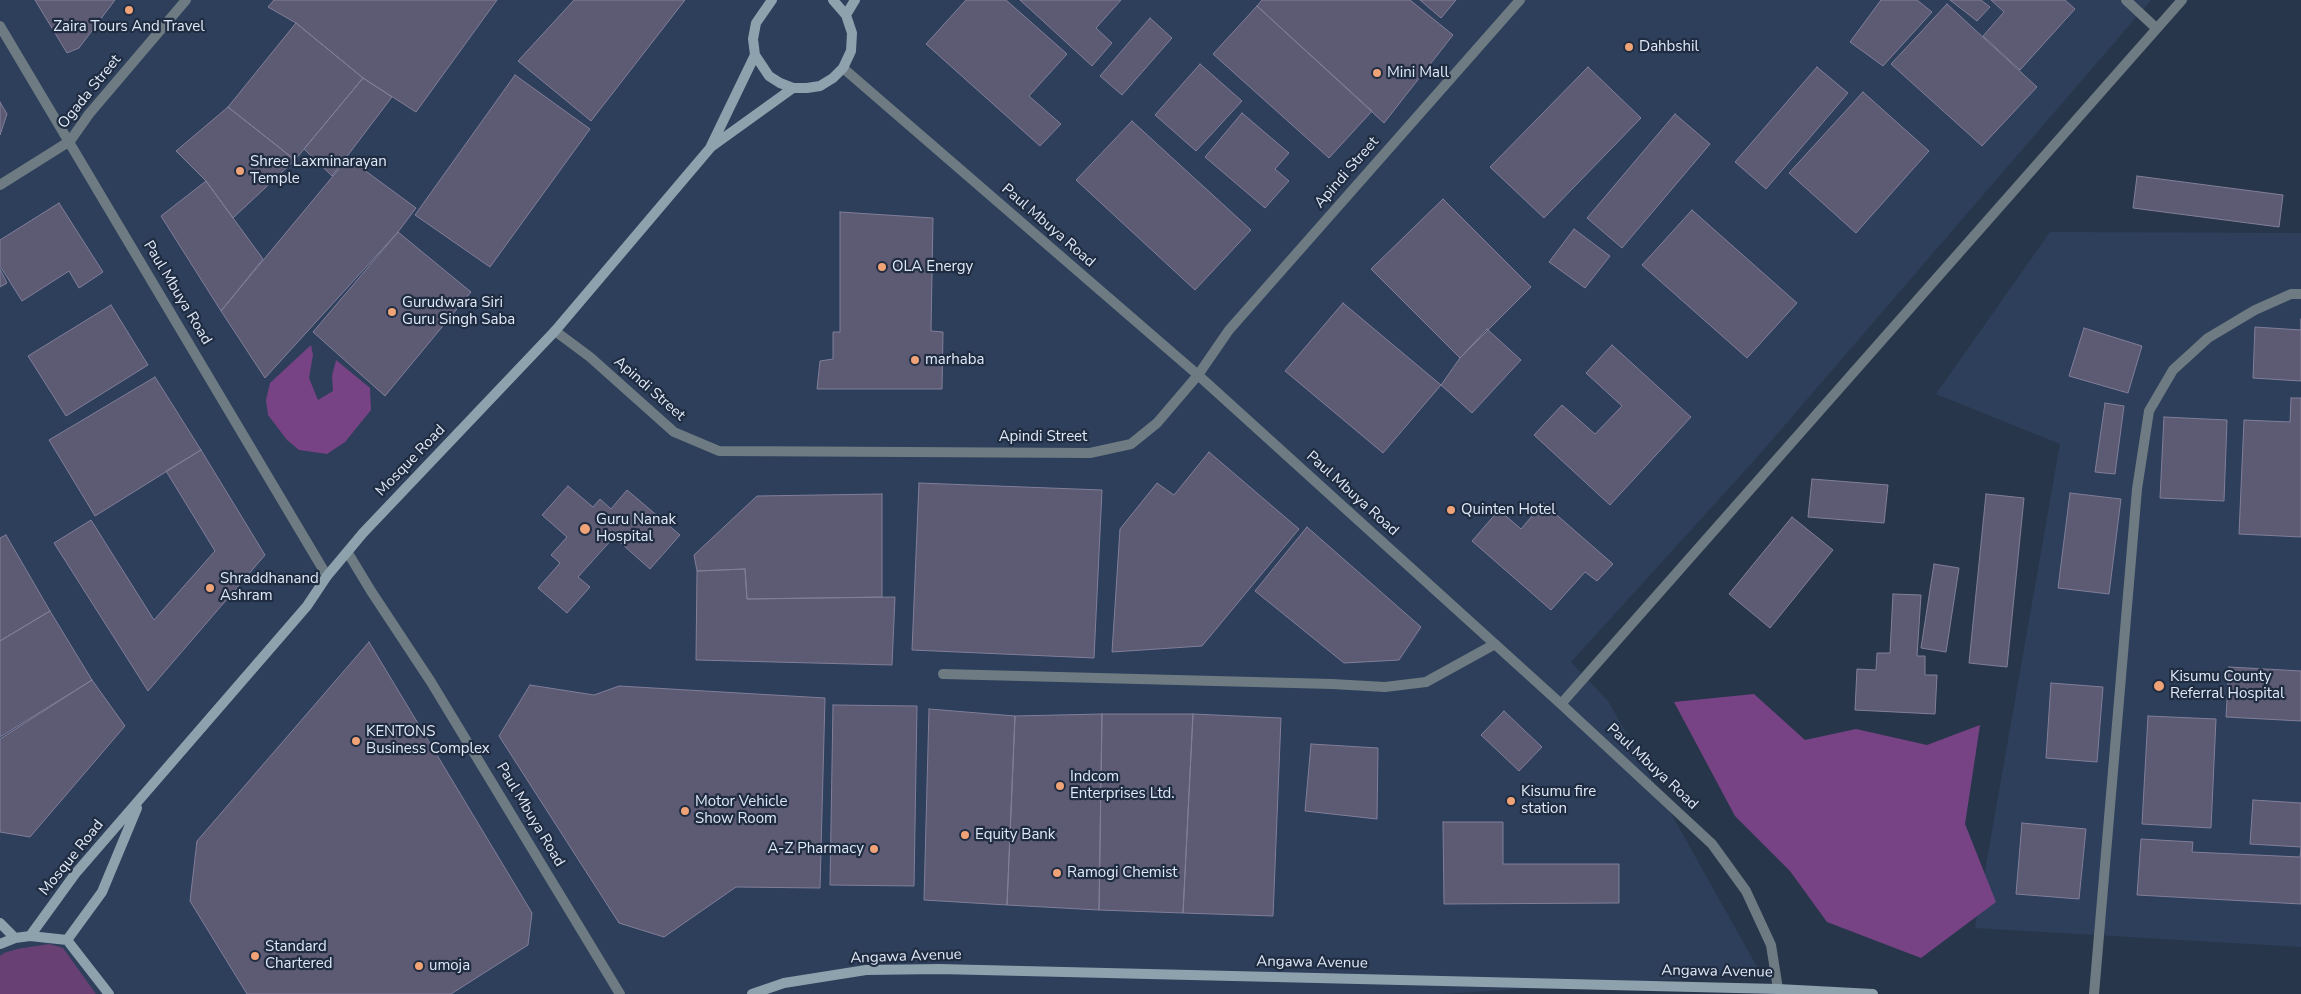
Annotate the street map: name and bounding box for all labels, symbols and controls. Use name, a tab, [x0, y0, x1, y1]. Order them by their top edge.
marker: Zaira Tours And Travel	[123, 4, 135, 16]
place label: Zaira Tours And Travel	[53, 18, 205, 36]
place label: Dahbshil	[1639, 38, 1699, 56]
marker: Dahbshil	[1623, 41, 1635, 53]
street label: Ogada Street	[55, 51, 125, 133]
place label: Mini Mall	[1387, 64, 1449, 82]
marker: Mini Mall	[1371, 67, 1383, 79]
street label: Apindi Street	[1311, 134, 1383, 212]
place label: Shree Laxminarayan Temple	[250, 153, 387, 188]
marker: Shree Laxminarayan Temple	[234, 165, 246, 177]
street label: Paul Mbuya Road	[998, 180, 1098, 272]
street label: Paul Mbuya Road	[139, 238, 215, 348]
place label: OLA Energy	[892, 258, 973, 276]
marker: OLA Energy	[876, 261, 888, 273]
place label: Gurudwara Siri Guru Singh Saba	[402, 294, 515, 329]
marker: Gurudwara Siri Guru Singh Saba	[386, 306, 398, 318]
place label: marhaba	[925, 351, 984, 369]
street label: Apindi Street	[610, 353, 688, 425]
marker: marhaba	[909, 354, 921, 366]
street label: Mosque Road	[372, 422, 450, 500]
street label: Apindi Street	[999, 428, 1087, 446]
street label: Paul Mbuya Road	[1302, 448, 1402, 540]
place label: Quinten Hotel	[1461, 501, 1556, 519]
marker: Quinten Hotel	[1445, 504, 1457, 516]
place label: Guru Nanak Hospital	[596, 511, 676, 546]
marker: Guru Nanak Hospital	[578, 522, 592, 536]
place label: Shraddhanand Ashram	[220, 570, 319, 605]
marker: Shraddhanand Ashram	[204, 582, 216, 594]
place label: Kisumu County Referral Hospital	[2170, 668, 2284, 703]
marker: Kisumu County Referral Hospital	[2152, 679, 2166, 693]
street label: Paul Mbuya Road	[1603, 720, 1701, 814]
place label: KENTONS Business Complex	[366, 723, 490, 758]
marker: KENTONS Business Complex	[350, 735, 362, 747]
street label: Paul Mbuya Road	[492, 760, 568, 870]
place label: Indcom Enterprises Ltd.	[1070, 768, 1175, 803]
marker: Indcom Enterprises Ltd.	[1054, 780, 1066, 792]
place label: Kisumu fire station	[1521, 783, 1596, 818]
place label: Motor Vehicle Show Room	[695, 793, 788, 828]
marker: Kisumu fire station	[1505, 795, 1517, 807]
marker: Motor Vehicle Show Room	[679, 805, 691, 817]
street label: Mosque Road	[36, 816, 108, 900]
place label: Equity Bank	[975, 826, 1055, 844]
marker: Equity Bank	[959, 829, 971, 841]
place label: A-Z Pharmacy	[767, 840, 864, 858]
marker: A-Z Pharmacy	[868, 843, 880, 855]
place label: Ramogi Chemist	[1067, 864, 1178, 882]
marker: Ramogi Chemist	[1051, 867, 1063, 879]
place label: Standard Chartered	[265, 938, 332, 973]
street label: Angawa Avenue	[850, 946, 962, 968]
marker: Standard Chartered	[249, 950, 261, 962]
street label: Angawa Avenue	[1256, 953, 1368, 973]
place label: umoja	[429, 957, 470, 975]
marker: umoja	[413, 960, 425, 972]
street label: Angawa Avenue	[1661, 962, 1773, 982]

